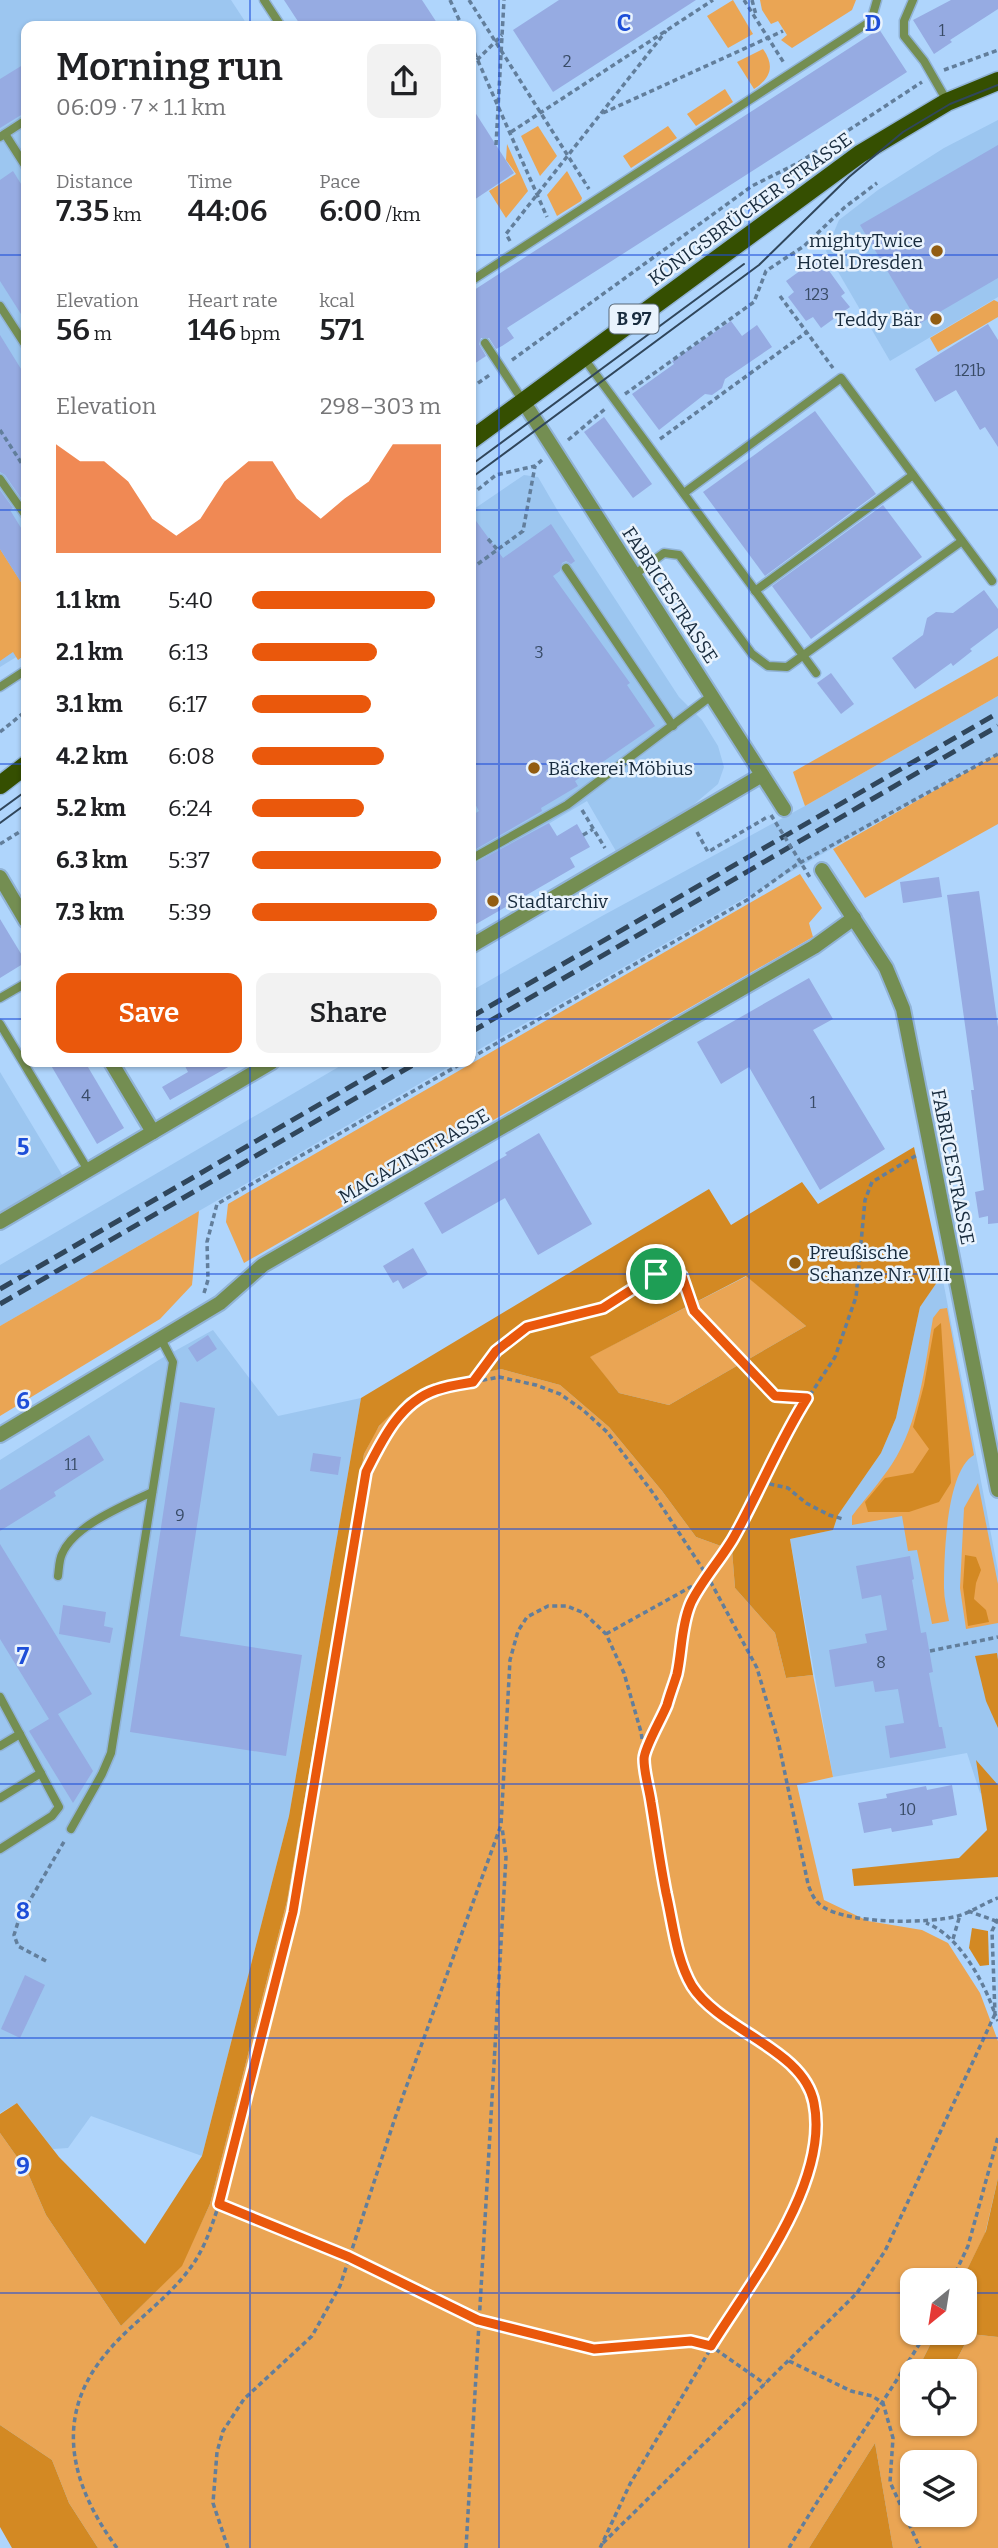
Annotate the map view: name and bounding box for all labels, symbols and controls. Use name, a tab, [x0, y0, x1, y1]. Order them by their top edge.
text: C	[617, 9, 631, 37]
text: D	[865, 9, 881, 37]
house number: 1	[939, 21, 946, 40]
text: Morning run	[56, 44, 283, 90]
button: share	[367, 44, 441, 118]
house number: 2	[563, 52, 571, 71]
text: 06:09 · 7 × 1.1 km	[56, 93, 226, 121]
street label: KÖNIGSBRÜCKER STRASSE	[644, 127, 856, 291]
text: Distance	[56, 170, 133, 193]
text: Time	[188, 170, 233, 193]
text: Pace	[319, 170, 360, 193]
text: 7.35	[56, 193, 109, 229]
text: 44:06	[188, 193, 268, 229]
text: 6:00	[319, 193, 382, 229]
text: km	[109, 203, 142, 226]
text: /km	[382, 203, 421, 226]
place label: mightyTwice Hotel Dresden	[797, 229, 923, 274]
marker: mightyTwice Hotel Dresden	[929, 243, 945, 259]
house number: 123	[805, 285, 829, 304]
text: Elevation	[56, 289, 139, 312]
text: Heart rate	[188, 289, 278, 312]
text: kcal	[319, 289, 355, 312]
road number: B 97	[610, 304, 658, 334]
place label: Teddy Bär	[835, 308, 923, 331]
marker: Teddy Bär	[928, 311, 944, 327]
text: 56	[56, 312, 90, 348]
text: 146	[188, 312, 236, 348]
text: 571	[319, 312, 364, 348]
text: m	[90, 322, 112, 345]
text: bpm	[236, 322, 280, 345]
house number: 121b	[955, 361, 985, 380]
text: Elevation	[56, 392, 156, 420]
text: 298–303 m	[320, 392, 441, 420]
street label: FABRICESTRASSE	[617, 522, 723, 668]
text: 1.1 km	[56, 586, 120, 614]
text: 5:40	[168, 586, 213, 614]
text: 2.1 km	[56, 638, 123, 666]
text: 6:13	[168, 638, 209, 666]
house number: 3	[534, 643, 544, 662]
text: 3.1 km	[56, 690, 123, 718]
text: 6:17	[168, 690, 207, 718]
text: 4.2 km	[56, 742, 128, 770]
text: 6:08	[168, 742, 215, 770]
place label: Bäckerei Möbius	[548, 757, 693, 780]
marker: Bäckerei Möbius	[526, 760, 542, 776]
text: 5.2 km	[56, 794, 126, 822]
text: 6:24	[168, 794, 212, 822]
text: 6.3 km	[56, 846, 128, 874]
text: 5:37	[168, 846, 210, 874]
place label: Stadtarchiv	[507, 890, 609, 913]
marker: Stadtarchiv	[485, 893, 501, 909]
text: 7.3 km	[56, 898, 124, 926]
text: 5:39	[168, 898, 212, 926]
button: Save	[56, 973, 242, 1053]
button: Share	[256, 973, 441, 1053]
house number: 4	[81, 1086, 91, 1105]
street label: FABRICESTRASSE	[927, 1087, 979, 1247]
house number: 1	[810, 1093, 817, 1112]
street label: MAGAZINSTRASSE	[335, 1103, 493, 1209]
text: 5	[17, 1133, 29, 1161]
place label: Preußische Schanze Nr. VIII	[809, 1241, 950, 1286]
pin	[626, 1244, 686, 1304]
icon: arrive	[637, 1255, 675, 1293]
marker: Preußische Schanze Nr. VIII	[787, 1255, 803, 1271]
text: 6	[16, 1387, 30, 1415]
house number: 11	[65, 1455, 78, 1474]
house number: 9	[175, 1506, 185, 1525]
text: 7	[17, 1642, 30, 1670]
house number: 8	[876, 1653, 886, 1672]
house number: 10	[900, 1800, 916, 1819]
text: 8	[16, 1897, 30, 1925]
text: 9	[16, 2152, 30, 2180]
north arrow	[900, 2268, 976, 2345]
map controls	[900, 2268, 977, 2527]
button: locate	[900, 2359, 977, 2436]
button: layers	[900, 2450, 977, 2527]

